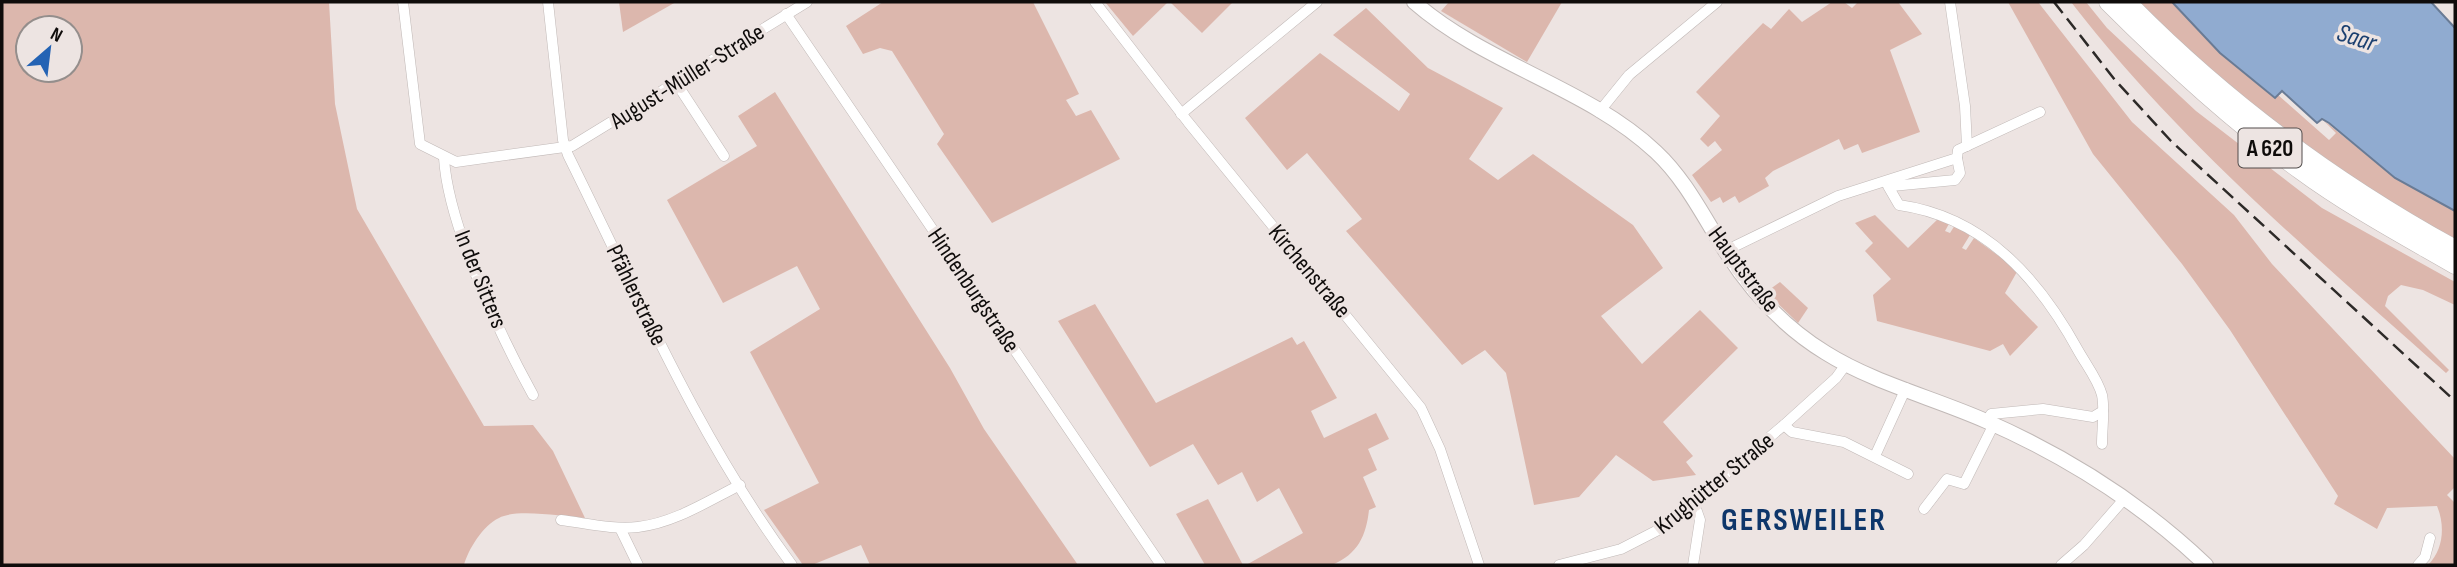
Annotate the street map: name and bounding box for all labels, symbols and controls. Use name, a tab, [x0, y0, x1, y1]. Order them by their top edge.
north arrow	[14, 14, 84, 84]
street label: August-Müller-Straße	[604, 17, 770, 136]
water label: Saar	[2333, 18, 2382, 60]
text: N	[46, 23, 66, 48]
road number: A 620	[2238, 128, 2302, 168]
street label: Kirchenstraße	[1262, 219, 1357, 324]
street label: Hauptstraße	[1702, 221, 1785, 318]
street label: Hindenburgstraße	[921, 222, 1026, 358]
street label: In der Sitters	[448, 226, 513, 332]
street label: Pfählerstraße	[600, 240, 673, 350]
street label: Krughütter Straße	[1649, 426, 1780, 540]
district label: GERSWEILER	[1721, 501, 1887, 540]

